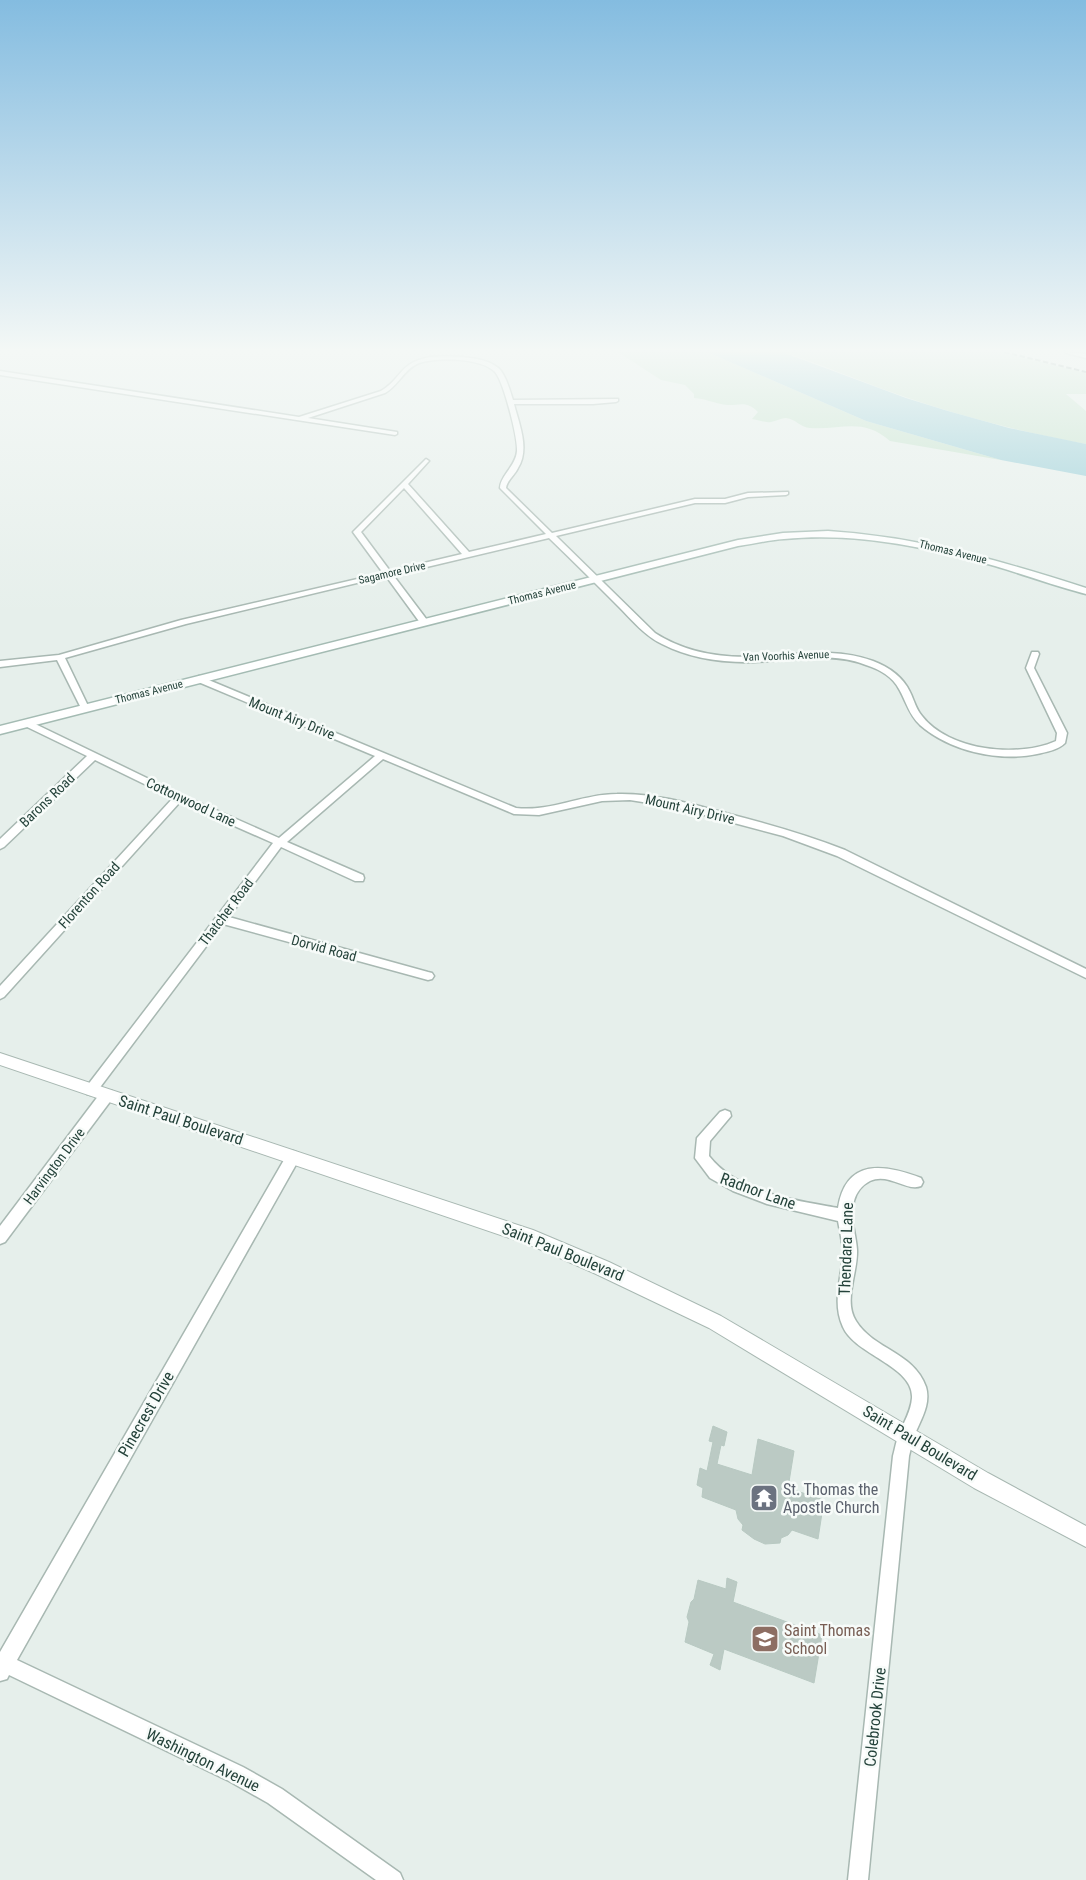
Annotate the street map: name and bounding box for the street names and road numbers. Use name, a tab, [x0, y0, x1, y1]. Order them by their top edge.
street label: Thomas Avenue	[918, 537, 988, 567]
street label: Sagamore Drive	[357, 559, 427, 587]
street label: Thomas Avenue	[507, 578, 577, 608]
street label: Van Voorhis Avenue	[743, 648, 829, 664]
street label: Thomas Avenue	[114, 677, 184, 707]
street label: Mount Airy Drive	[247, 694, 338, 743]
street label: Barons Road	[16, 770, 78, 830]
street label: Cottonwood Lane	[144, 774, 239, 830]
street label: Mount Airy Drive	[644, 791, 737, 827]
street label: Florenton Road	[55, 859, 123, 931]
street label: Thatcher Road	[195, 875, 257, 949]
street label: Dorvid Road	[290, 932, 358, 964]
street label: Saint Paul Boulevard	[116, 1091, 246, 1149]
street label: Harvington Drive	[20, 1124, 88, 1207]
street label: Radnor Lane	[718, 1169, 798, 1213]
street label: Thendara Lane	[835, 1202, 857, 1296]
street label: Saint Paul Boulevard	[499, 1219, 627, 1285]
street label: Pinecrest Drive	[114, 1368, 178, 1460]
street label: Saint Paul Boulevard	[859, 1401, 981, 1485]
street label: Colebrook Drive	[860, 1666, 890, 1768]
street label: Washington Avenue	[143, 1724, 263, 1796]

